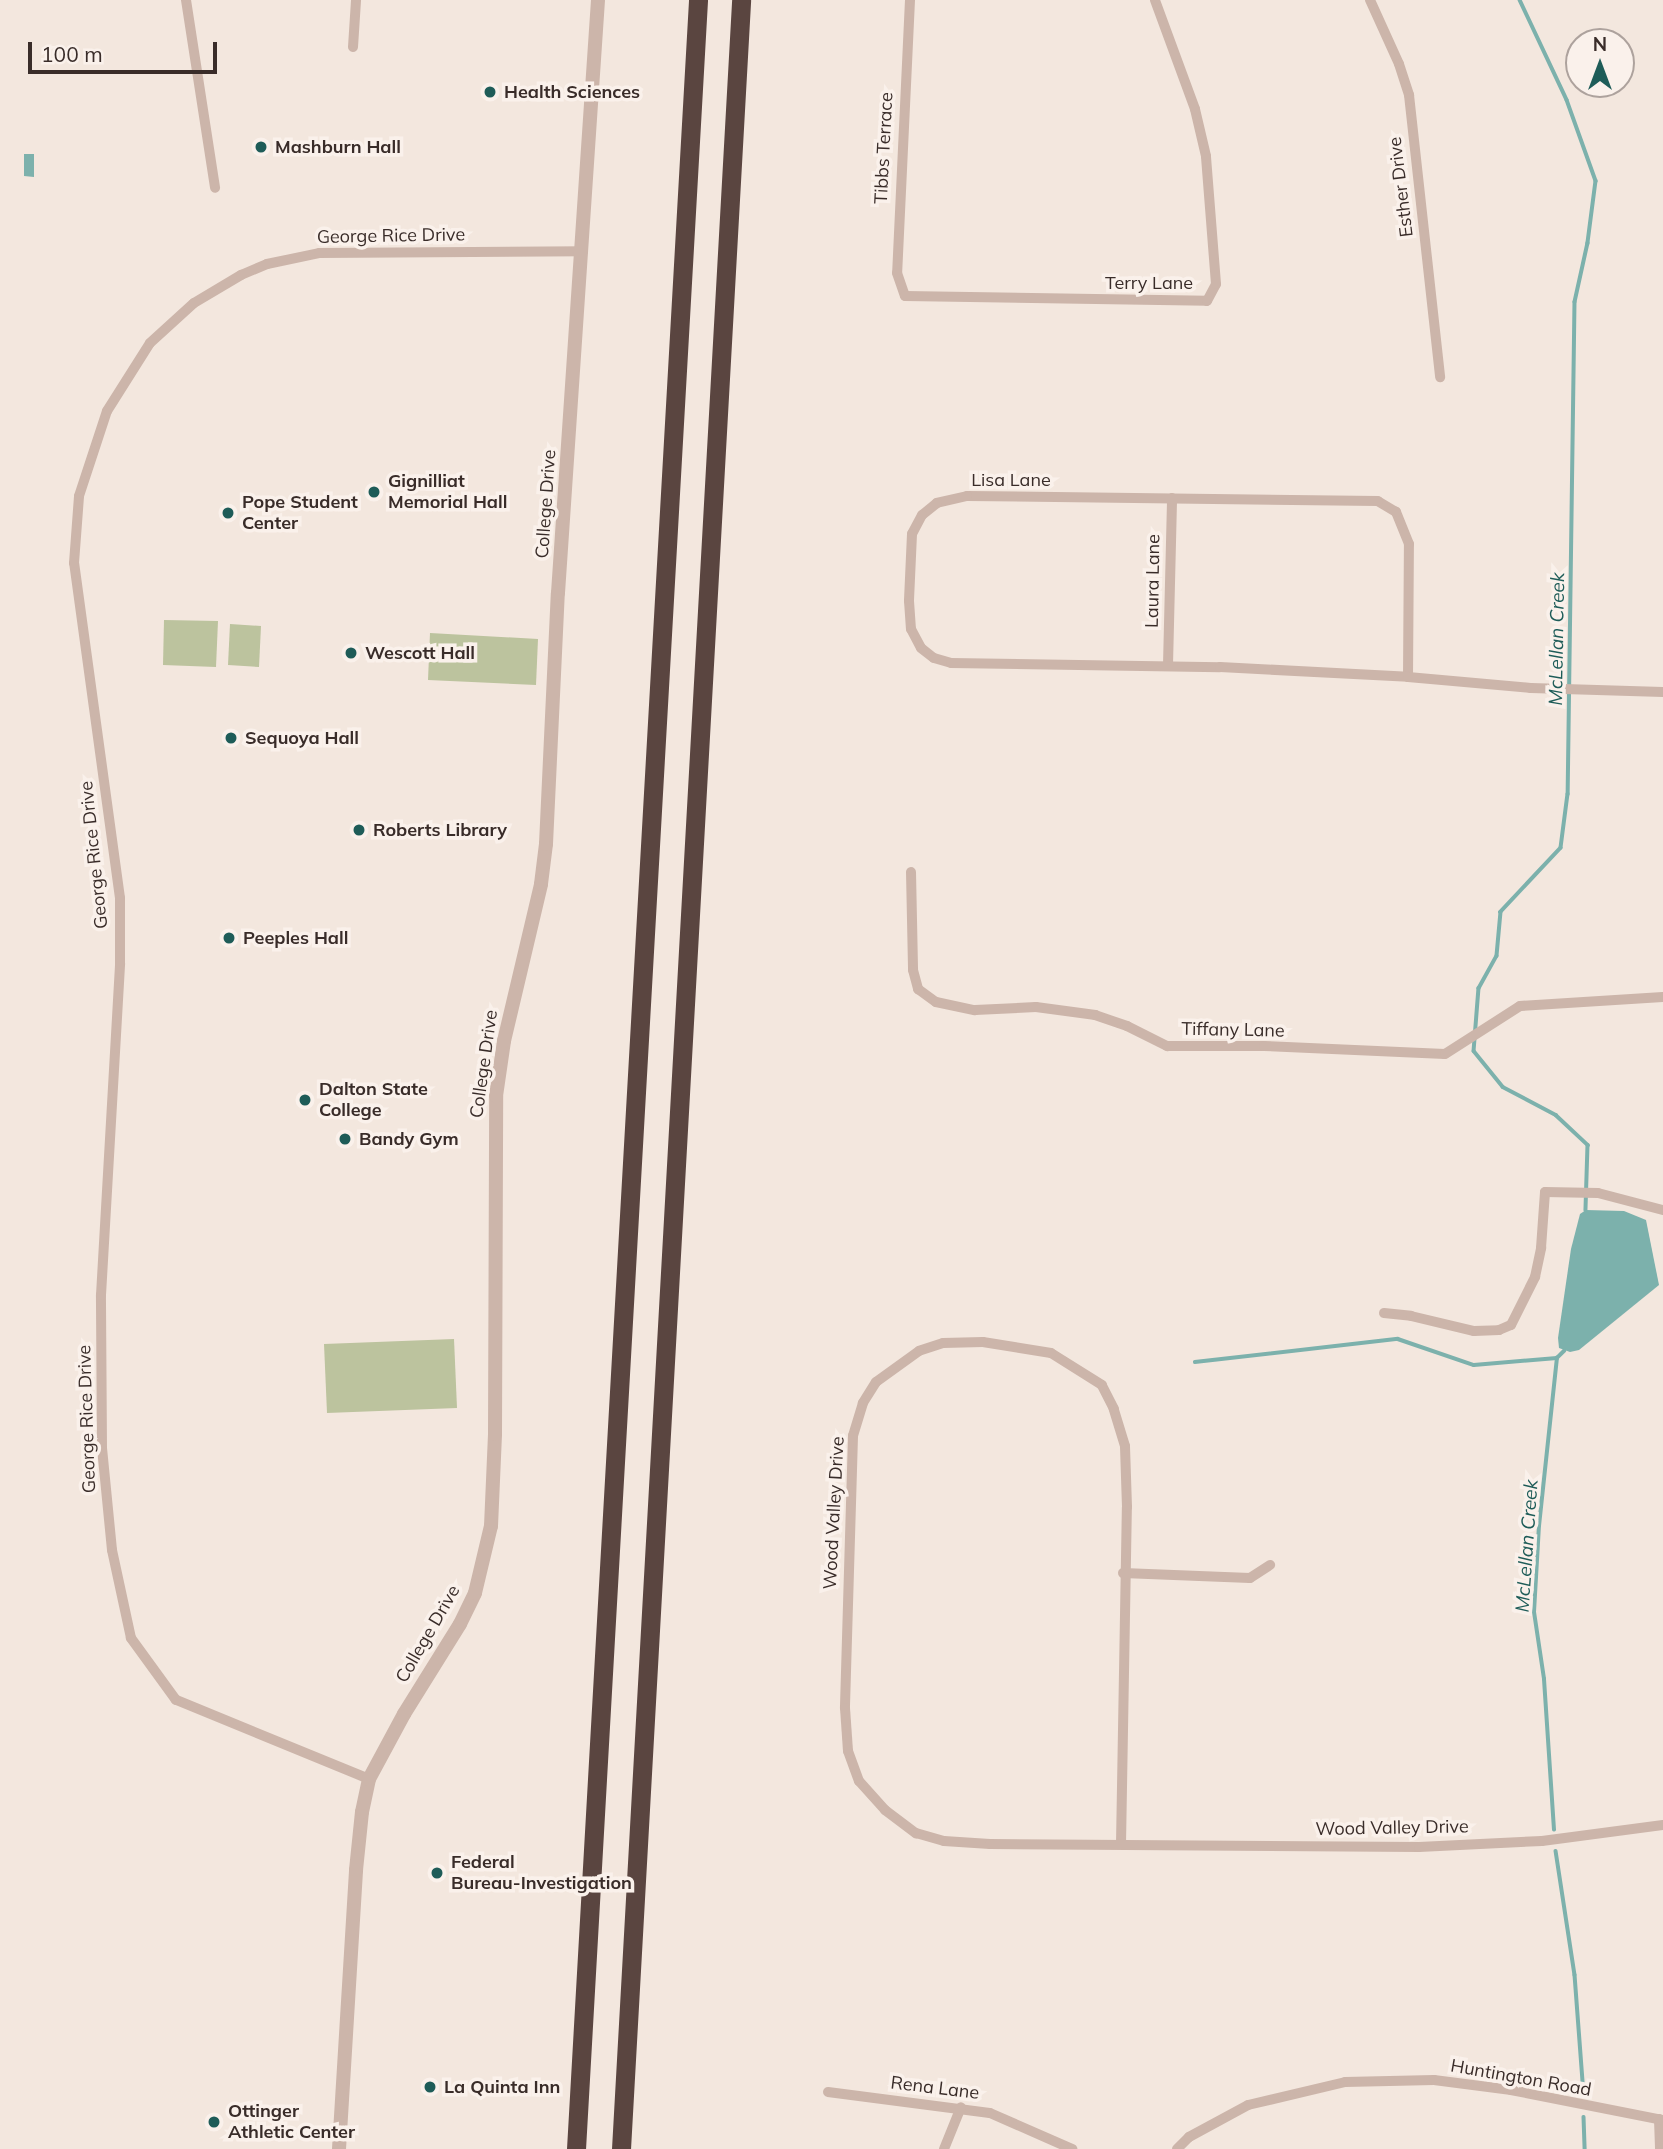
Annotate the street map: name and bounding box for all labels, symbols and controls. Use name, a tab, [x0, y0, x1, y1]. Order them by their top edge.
scale bar	[32, 28, 220, 72]
north arrow	[1565, 28, 1635, 98]
text: N	[1593, 32, 1607, 56]
text: 100 m	[41, 41, 103, 67]
place label: Health Sciences	[504, 81, 640, 103]
marker: Health Sciences	[482, 84, 498, 100]
street label: Tibbs Terrace	[870, 92, 898, 204]
place label: Mashburn Hall	[275, 136, 401, 158]
street label: Esther Drive	[1384, 136, 1418, 238]
marker: Mashburn Hall	[253, 139, 269, 155]
street label: George Rice Drive	[317, 224, 465, 248]
street label: Terry Lane	[1105, 272, 1193, 294]
street label: College Drive	[531, 449, 561, 559]
street label: Lisa Lane	[971, 469, 1051, 491]
place label: Gignilliat Memorial Hall	[388, 471, 507, 514]
marker: Gignilliat Memorial Hall	[366, 484, 382, 500]
place label: Pope Student Center	[242, 492, 358, 534]
marker: Pope Student Center	[220, 505, 236, 521]
street label: Laura Lane	[1141, 534, 1165, 628]
water label: McLellan Creek	[1544, 572, 1570, 706]
place label: Wescott Hall	[365, 642, 475, 664]
marker: Wescott Hall	[343, 645, 359, 661]
place label: Sequoya Hall	[245, 727, 359, 749]
marker: Sequoya Hall	[223, 730, 239, 746]
street label: George Rice Drive	[76, 780, 112, 930]
place label: Roberts Library	[373, 819, 507, 841]
marker: Roberts Library	[351, 822, 367, 838]
place label: Peeples Hall	[243, 927, 348, 949]
marker: Peeples Hall	[221, 930, 237, 946]
street label: College Drive	[466, 1008, 502, 1120]
street label: Tiffany Lane	[1181, 1018, 1285, 1042]
place label: Dalton State College	[319, 1079, 428, 1122]
marker: Dalton State College	[297, 1092, 313, 1108]
place label: Bandy Gym	[359, 1128, 459, 1150]
marker: Bandy Gym	[337, 1131, 353, 1147]
street label: George Rice Drive	[74, 1344, 100, 1494]
street label: Wood Valley Drive	[819, 1436, 849, 1590]
water label: McLellan Creek	[1511, 1479, 1543, 1613]
street label: College Drive	[391, 1581, 465, 1687]
street label: Wood Valley Drive	[1315, 1816, 1469, 1840]
place label: Federal Bureau-Investigation	[451, 1852, 632, 1895]
marker: Federal Bureau-Investigation	[429, 1865, 445, 1881]
street label: Huntington Road	[1449, 2055, 1593, 2101]
street label: Rena Lane	[889, 2072, 981, 2104]
place label: La Quinta Inn	[444, 2076, 560, 2098]
marker: La Quinta Inn	[422, 2079, 438, 2095]
place label: Ottinger Athletic Center	[228, 2101, 355, 2144]
marker: Ottinger Athletic Center	[206, 2114, 222, 2130]

